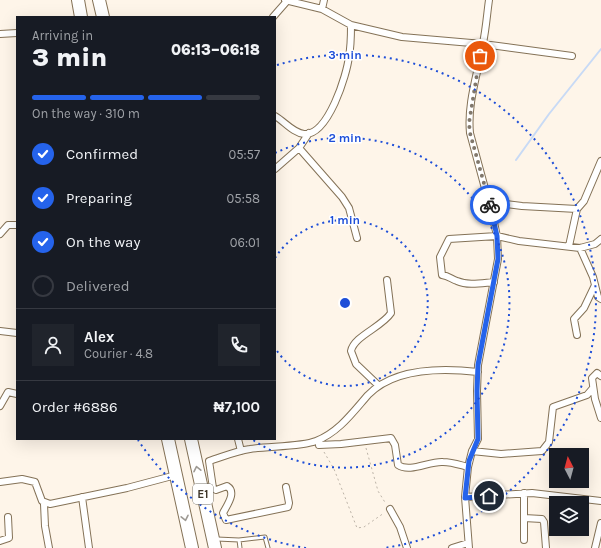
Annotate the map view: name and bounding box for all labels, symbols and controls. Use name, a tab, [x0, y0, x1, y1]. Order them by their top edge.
text: Arriving in	[32, 28, 93, 43]
pin	[463, 39, 497, 73]
text: 06:13–06:18	[171, 41, 260, 59]
text: 3 min	[32, 42, 107, 73]
icon: bag	[469, 45, 491, 67]
text: 3 min	[328, 48, 362, 62]
text: On the way · 310 m	[32, 106, 140, 121]
text: 2 min	[328, 131, 362, 145]
icon: check	[32, 143, 54, 165]
text: Confirmed	[66, 145, 138, 163]
text: 05:57	[229, 147, 260, 162]
courier	[470, 185, 510, 225]
icon: check	[32, 187, 54, 209]
text: Preparing	[66, 189, 132, 207]
text: 05:58	[227, 191, 260, 206]
icon: bike	[479, 194, 501, 216]
text: 1 min	[330, 213, 360, 227]
icon: check	[32, 231, 54, 253]
text: On the way	[66, 233, 140, 251]
text: 06:01	[230, 235, 260, 250]
text: Delivered	[66, 277, 130, 295]
centre of rings	[338, 296, 352, 310]
button: person	[32, 324, 74, 366]
button: phone	[218, 324, 260, 366]
text: Alex	[84, 328, 114, 346]
text: Courier · 4.8	[84, 346, 153, 361]
text: Order #6886	[32, 398, 118, 416]
text: ₦7,100	[214, 398, 260, 416]
north arrow	[549, 448, 589, 488]
map controls	[549, 448, 589, 536]
one-way arrow	[194, 466, 202, 472]
pin	[472, 479, 506, 513]
road number: E1	[193, 484, 213, 504]
icon: home	[478, 485, 500, 507]
button: layers	[549, 496, 589, 536]
one-way arrow	[181, 515, 189, 521]

